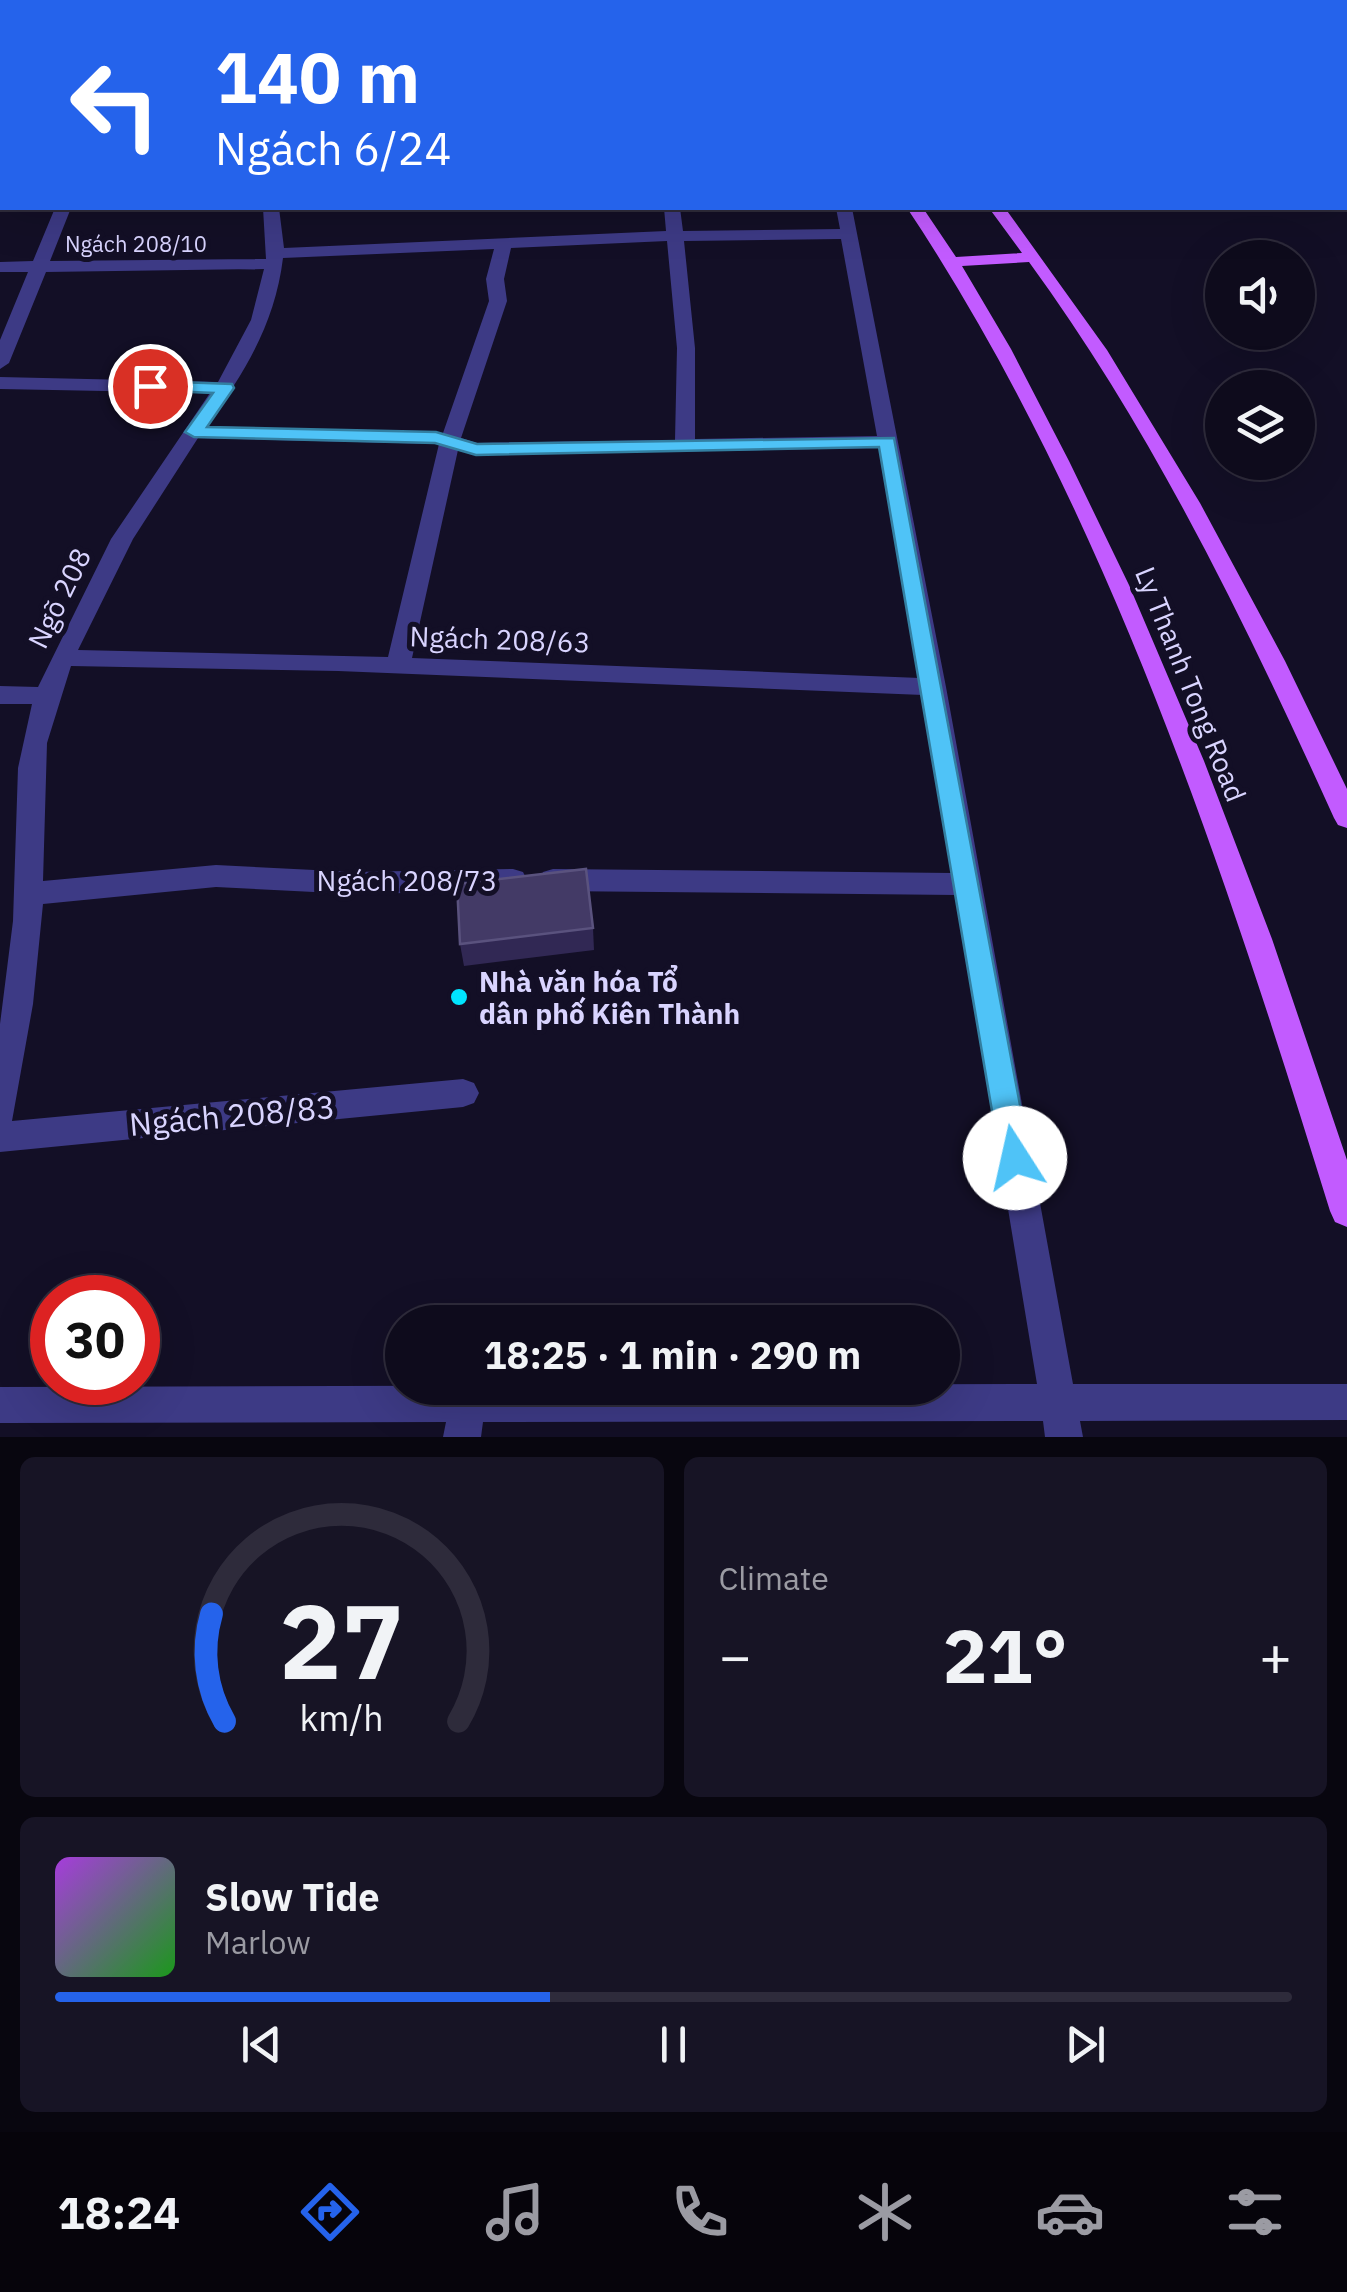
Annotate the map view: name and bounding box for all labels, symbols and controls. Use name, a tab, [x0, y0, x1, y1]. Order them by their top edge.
text: 140 m	[215, 31, 420, 122]
icon: left	[50, 40, 180, 170]
text: Ngách 6/24	[215, 119, 452, 177]
street label: Ngách 208/10	[65, 229, 207, 258]
map controls	[1205, 240, 1315, 480]
button: sound	[1205, 240, 1315, 350]
pin	[108, 344, 193, 429]
icon: arrive	[123, 359, 178, 414]
button: layers	[1205, 370, 1315, 480]
street label: Ngõ 208	[19, 542, 99, 654]
street label: Ly Thanh Tong Road	[1127, 561, 1255, 807]
street label: Ngách 208/63	[409, 617, 591, 661]
street label: Ngách 208/73	[317, 862, 497, 899]
place label: Nhà văn hóa Tổ dân phố Kiên Thành	[479, 963, 740, 1032]
marker: Nhà văn hóa Tổ dân phố Kiên Thành	[448, 986, 470, 1008]
street label: Ngách 208/83	[127, 1085, 337, 1145]
position arrow	[963, 1106, 1067, 1210]
speed limit sign: 30	[30, 1275, 160, 1405]
text: 18:25 · 1 min · 290 m	[484, 1330, 861, 1379]
text: Climate	[719, 1557, 829, 1599]
text: 27	[279, 1572, 404, 1708]
text: 21°	[943, 1606, 1068, 1704]
text: −	[719, 1620, 752, 1691]
text: +	[1259, 1620, 1292, 1691]
text: km/h	[300, 1694, 384, 1741]
text: Slow Tide	[205, 1872, 380, 1921]
text: Marlow	[205, 1921, 311, 1963]
icon: previous	[234, 2017, 289, 2072]
icon: pause	[646, 2017, 701, 2072]
icon: next	[1058, 2017, 1113, 2072]
icon: directions	[295, 2177, 365, 2247]
icon: music	[480, 2177, 550, 2247]
icon: phone	[665, 2177, 735, 2247]
icon: climate	[850, 2177, 920, 2247]
icon: car	[1035, 2177, 1105, 2247]
icon: filters	[1220, 2177, 1290, 2247]
text: 18:24	[57, 2183, 180, 2241]

